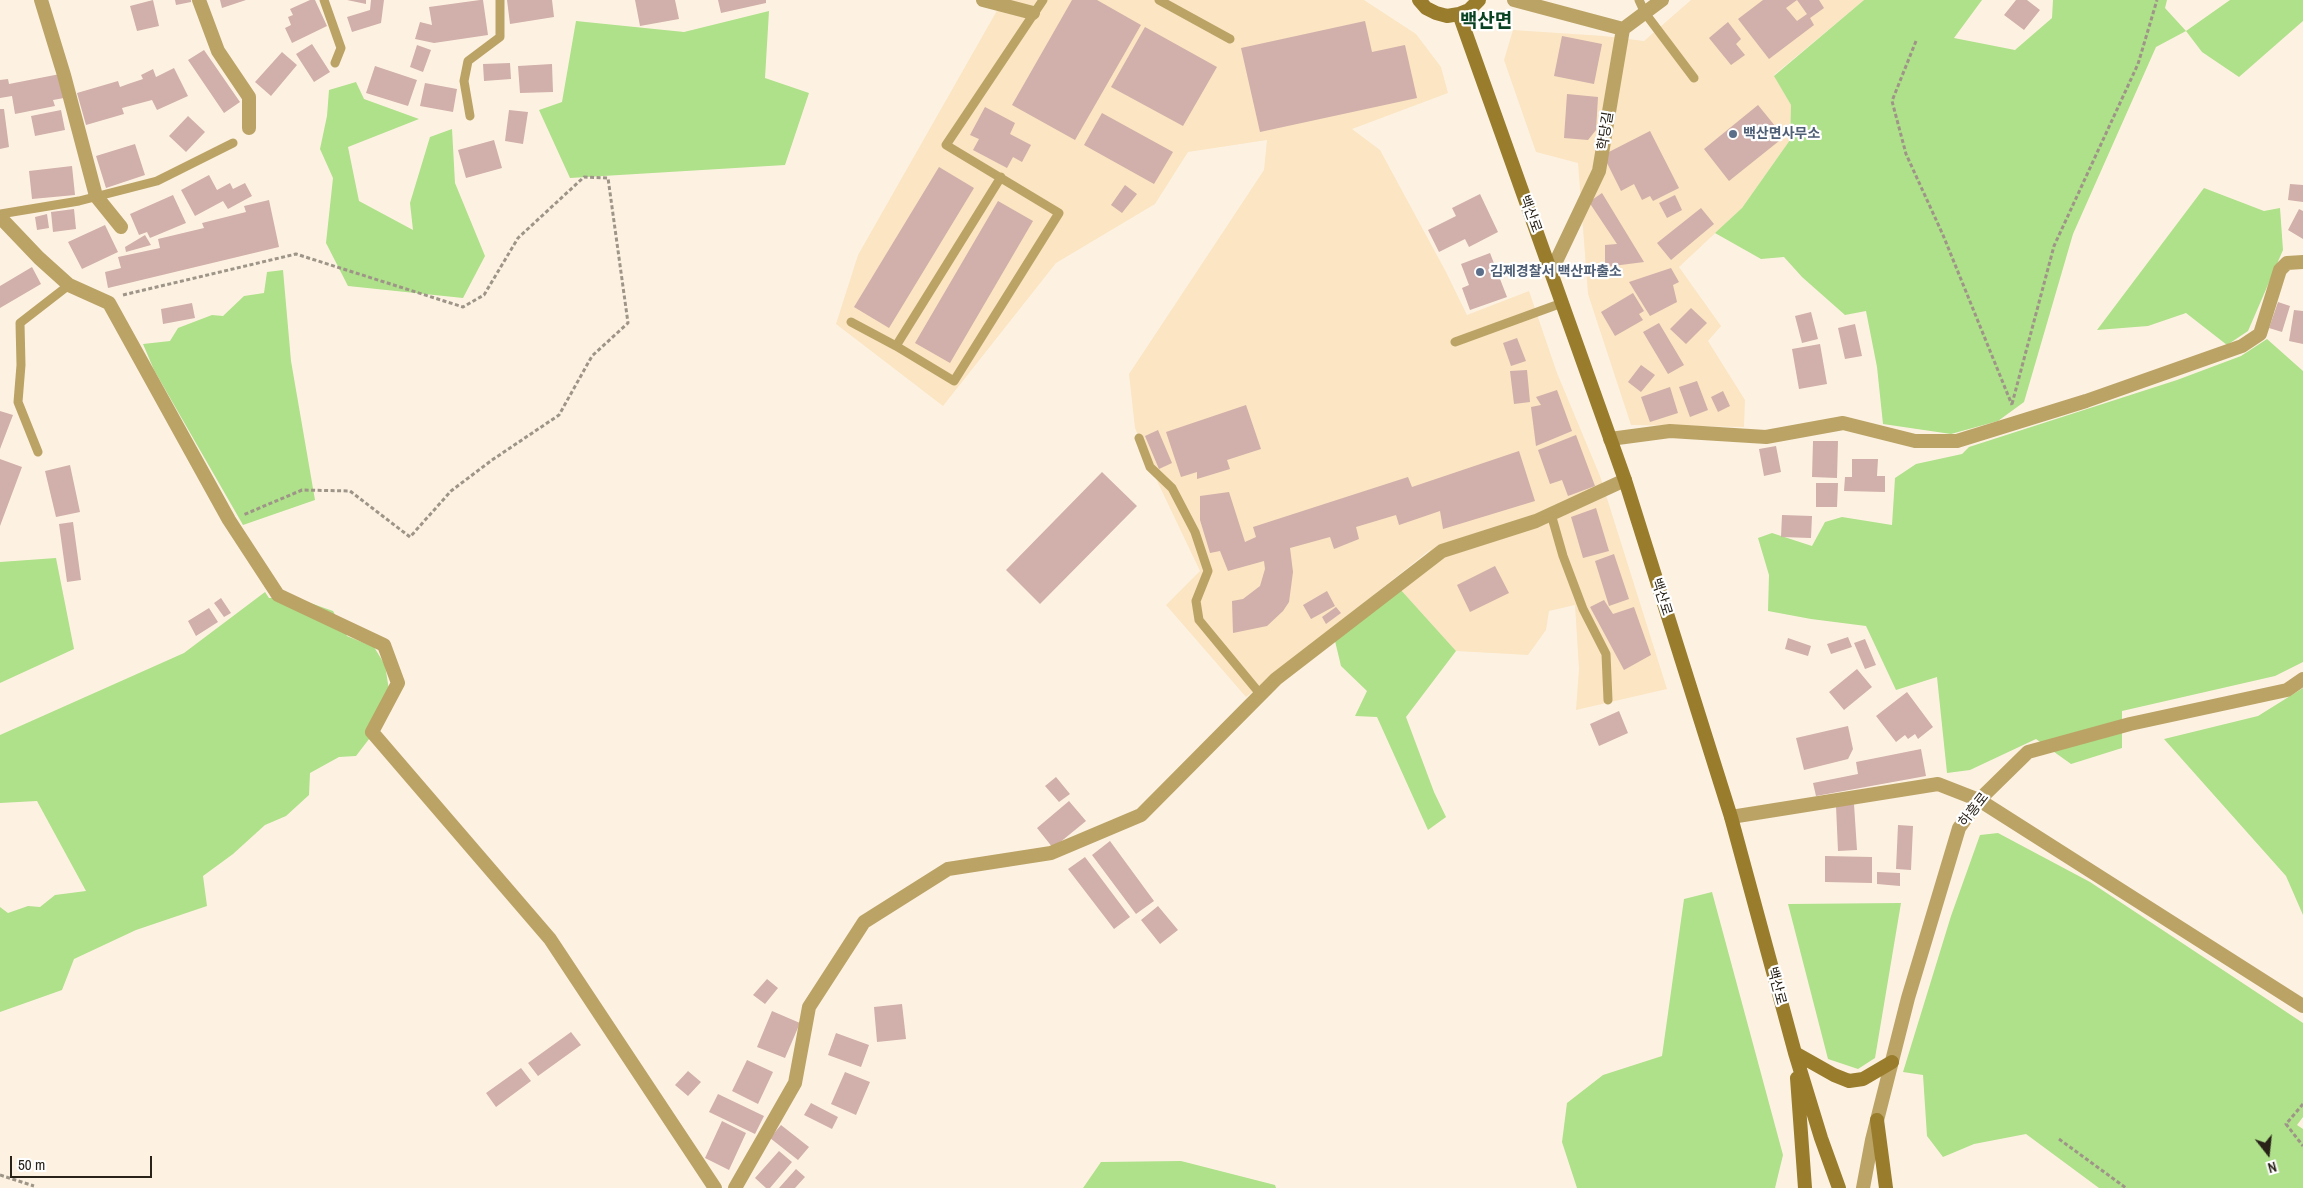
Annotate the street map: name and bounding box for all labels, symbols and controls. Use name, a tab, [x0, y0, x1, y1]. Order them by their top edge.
district label: 백산면	[1460, 11, 1512, 33]
street label: 학당길	[1595, 111, 1617, 151]
place label: 백산면사무소	[1743, 126, 1820, 142]
marker: 백산면사무소	[1727, 128, 1739, 140]
street label: 백산로	[1515, 193, 1545, 235]
place label: 김제경찰서 백산파출소	[1490, 264, 1622, 280]
marker: 김제경찰서 백산파출소	[1474, 266, 1486, 278]
street label: 백산로	[1647, 576, 1675, 618]
street label: 하흥로	[1955, 790, 1993, 830]
street label: 백산로	[1763, 965, 1789, 1007]
north arrow	[2243, 1128, 2293, 1178]
scale bar	[12, 1146, 155, 1178]
text: 50 m	[18, 1154, 45, 1175]
text: N	[2266, 1158, 2279, 1177]

